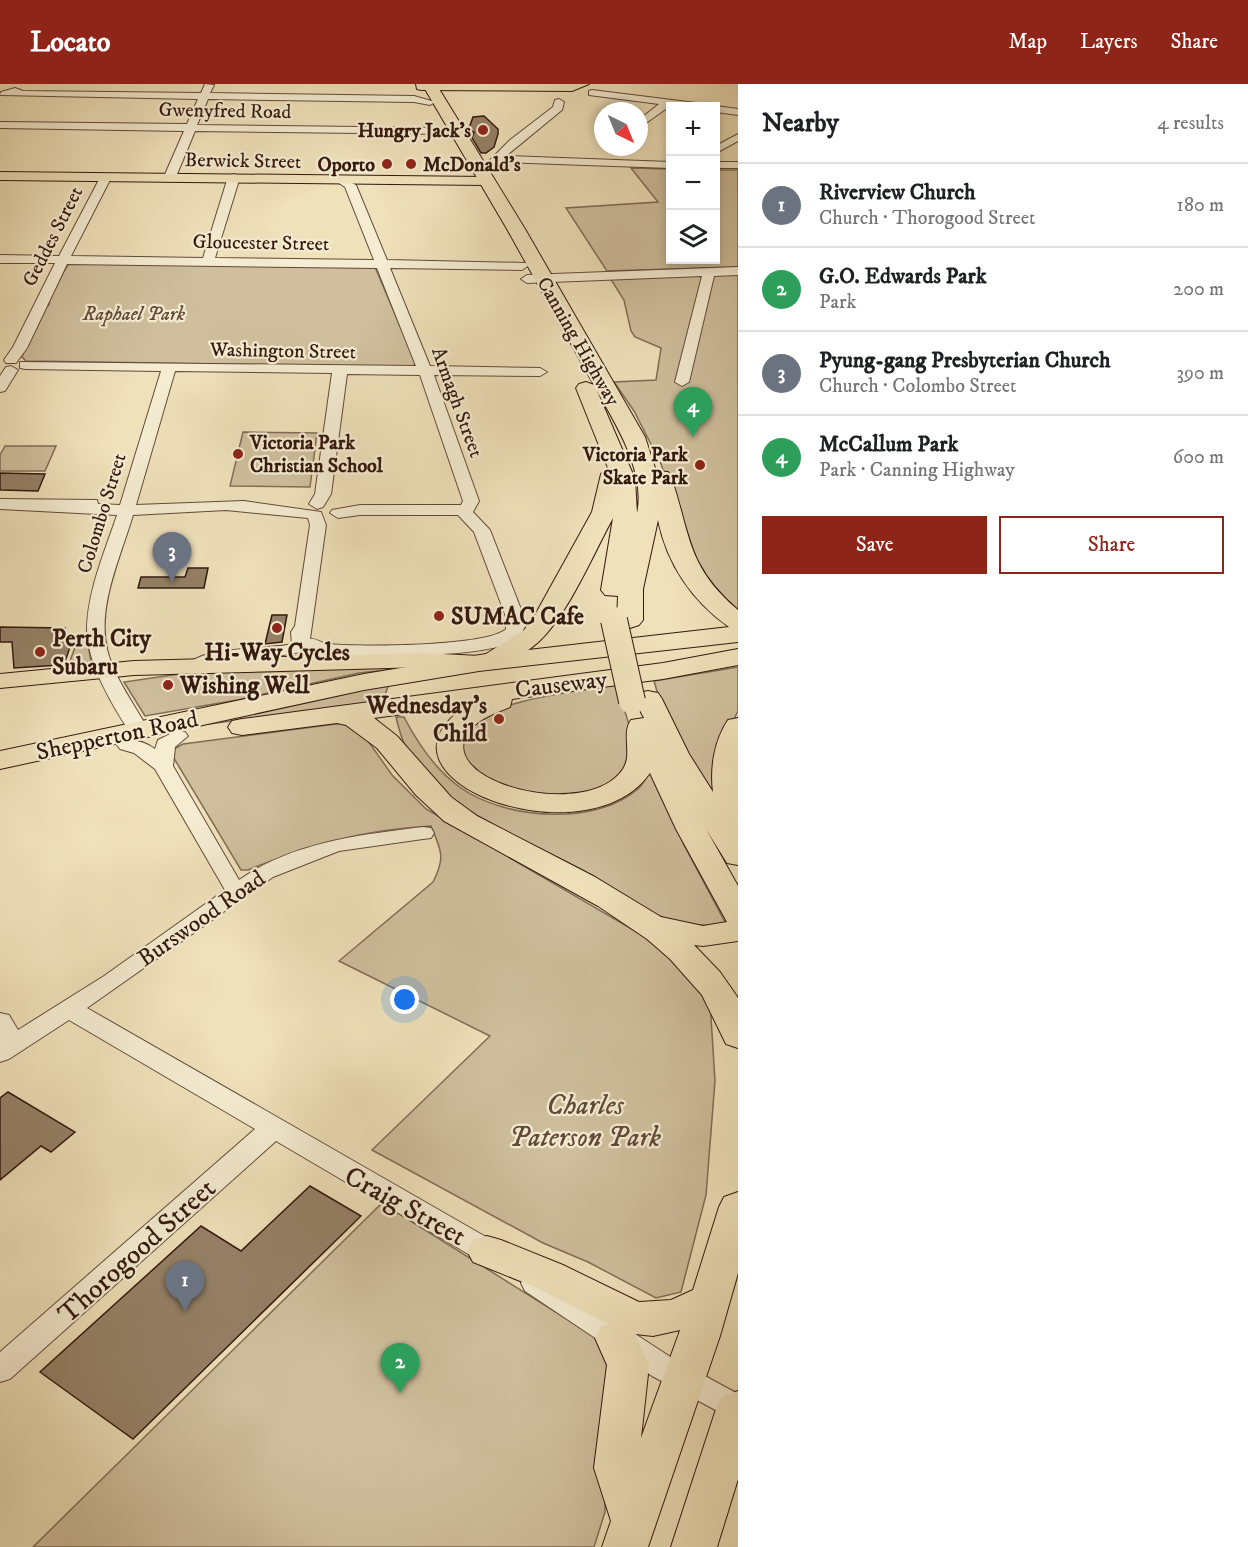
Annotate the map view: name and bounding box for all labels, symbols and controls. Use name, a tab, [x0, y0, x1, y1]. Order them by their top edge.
text: Locato	[30, 25, 110, 60]
text: Map	[1008, 29, 1047, 55]
text: Layers	[1080, 29, 1138, 55]
text: Share	[1171, 29, 1218, 55]
street label: Gwenyfred Road	[158, 98, 291, 125]
north arrow	[594, 102, 648, 156]
map controls	[666, 102, 720, 264]
button: +	[666, 102, 720, 156]
text: Nearby	[762, 107, 839, 140]
text: 4 results	[1157, 111, 1224, 136]
place label: Hungry Jack's	[357, 119, 471, 144]
marker: Hungry Jack's	[476, 123, 490, 137]
street label: Berwick Street	[184, 148, 301, 175]
place label: Oporto	[318, 153, 375, 178]
place label: McDonald's	[423, 153, 521, 178]
button: −	[666, 156, 720, 210]
marker: Oporto	[380, 157, 394, 171]
marker: McDonald's	[404, 157, 418, 171]
text: Riverview Church	[819, 179, 976, 206]
street label: Geddes Street	[18, 183, 89, 291]
text: 1	[778, 193, 785, 218]
text: 180 m	[1177, 193, 1224, 218]
text: Church · Thorogood Street	[819, 206, 1035, 231]
button: layers	[666, 210, 720, 264]
street label: Gloucester Street	[192, 230, 329, 257]
text: G.O. Edwards Park	[819, 263, 987, 290]
street label: Canning Highway	[531, 273, 625, 411]
text: 2	[777, 277, 786, 302]
text: 200 m	[1173, 277, 1224, 302]
text: Park	[819, 290, 856, 315]
park label: Raphael Park	[82, 302, 186, 327]
street label: Washington Street	[209, 338, 356, 365]
street label: Armagh Street	[425, 344, 488, 461]
text: Pyung-gang Presbyterian Church	[819, 347, 1110, 374]
text: 3	[778, 361, 785, 386]
text: 390 m	[1176, 361, 1224, 386]
text: Church · Colombo Street	[819, 374, 1016, 399]
pin: 4	[674, 388, 712, 437]
place label: Victoria Park Christian School	[249, 431, 384, 479]
text: McCallum Park	[819, 431, 958, 458]
place label: Victoria Park Skate Park	[582, 443, 689, 491]
text: 4	[776, 445, 787, 470]
text: 600 m	[1173, 445, 1224, 470]
marker: Victoria Park Christian School	[231, 447, 245, 461]
street label: Colombo Street	[72, 450, 133, 577]
marker: Victoria Park Skate Park	[693, 458, 707, 472]
text: Park · Canning Highway	[819, 458, 1015, 483]
button: Save	[762, 516, 987, 574]
button: Share	[999, 516, 1224, 574]
pin: 3	[152, 532, 192, 582]
place label: SUMAC Cafe	[451, 602, 584, 632]
marker: SUMAC Cafe	[432, 609, 446, 623]
marker: Hi-Way Cycles	[270, 621, 284, 635]
place label: Perth City Subaru	[52, 624, 152, 682]
place label: Hi-Way Cycles	[204, 638, 350, 668]
marker: Perth City Subaru	[33, 645, 47, 659]
street label: Causeway	[513, 664, 609, 706]
place label: Wishing Well	[179, 671, 310, 701]
marker: Wishing Well	[161, 678, 175, 692]
place label: Wednesday's Child	[365, 691, 488, 749]
street label: Shepperton Road	[34, 704, 201, 768]
marker: Wednesday's Child	[492, 712, 506, 726]
street label: Burswood Road	[132, 864, 271, 974]
your location	[390, 985, 419, 1014]
park label: Charles Paterson Park	[509, 1088, 661, 1155]
street label: Craig Street	[338, 1159, 472, 1254]
street label: Thorogood Street	[51, 1171, 223, 1331]
pin: 1	[166, 1262, 204, 1311]
pin: 2	[380, 1344, 420, 1393]

